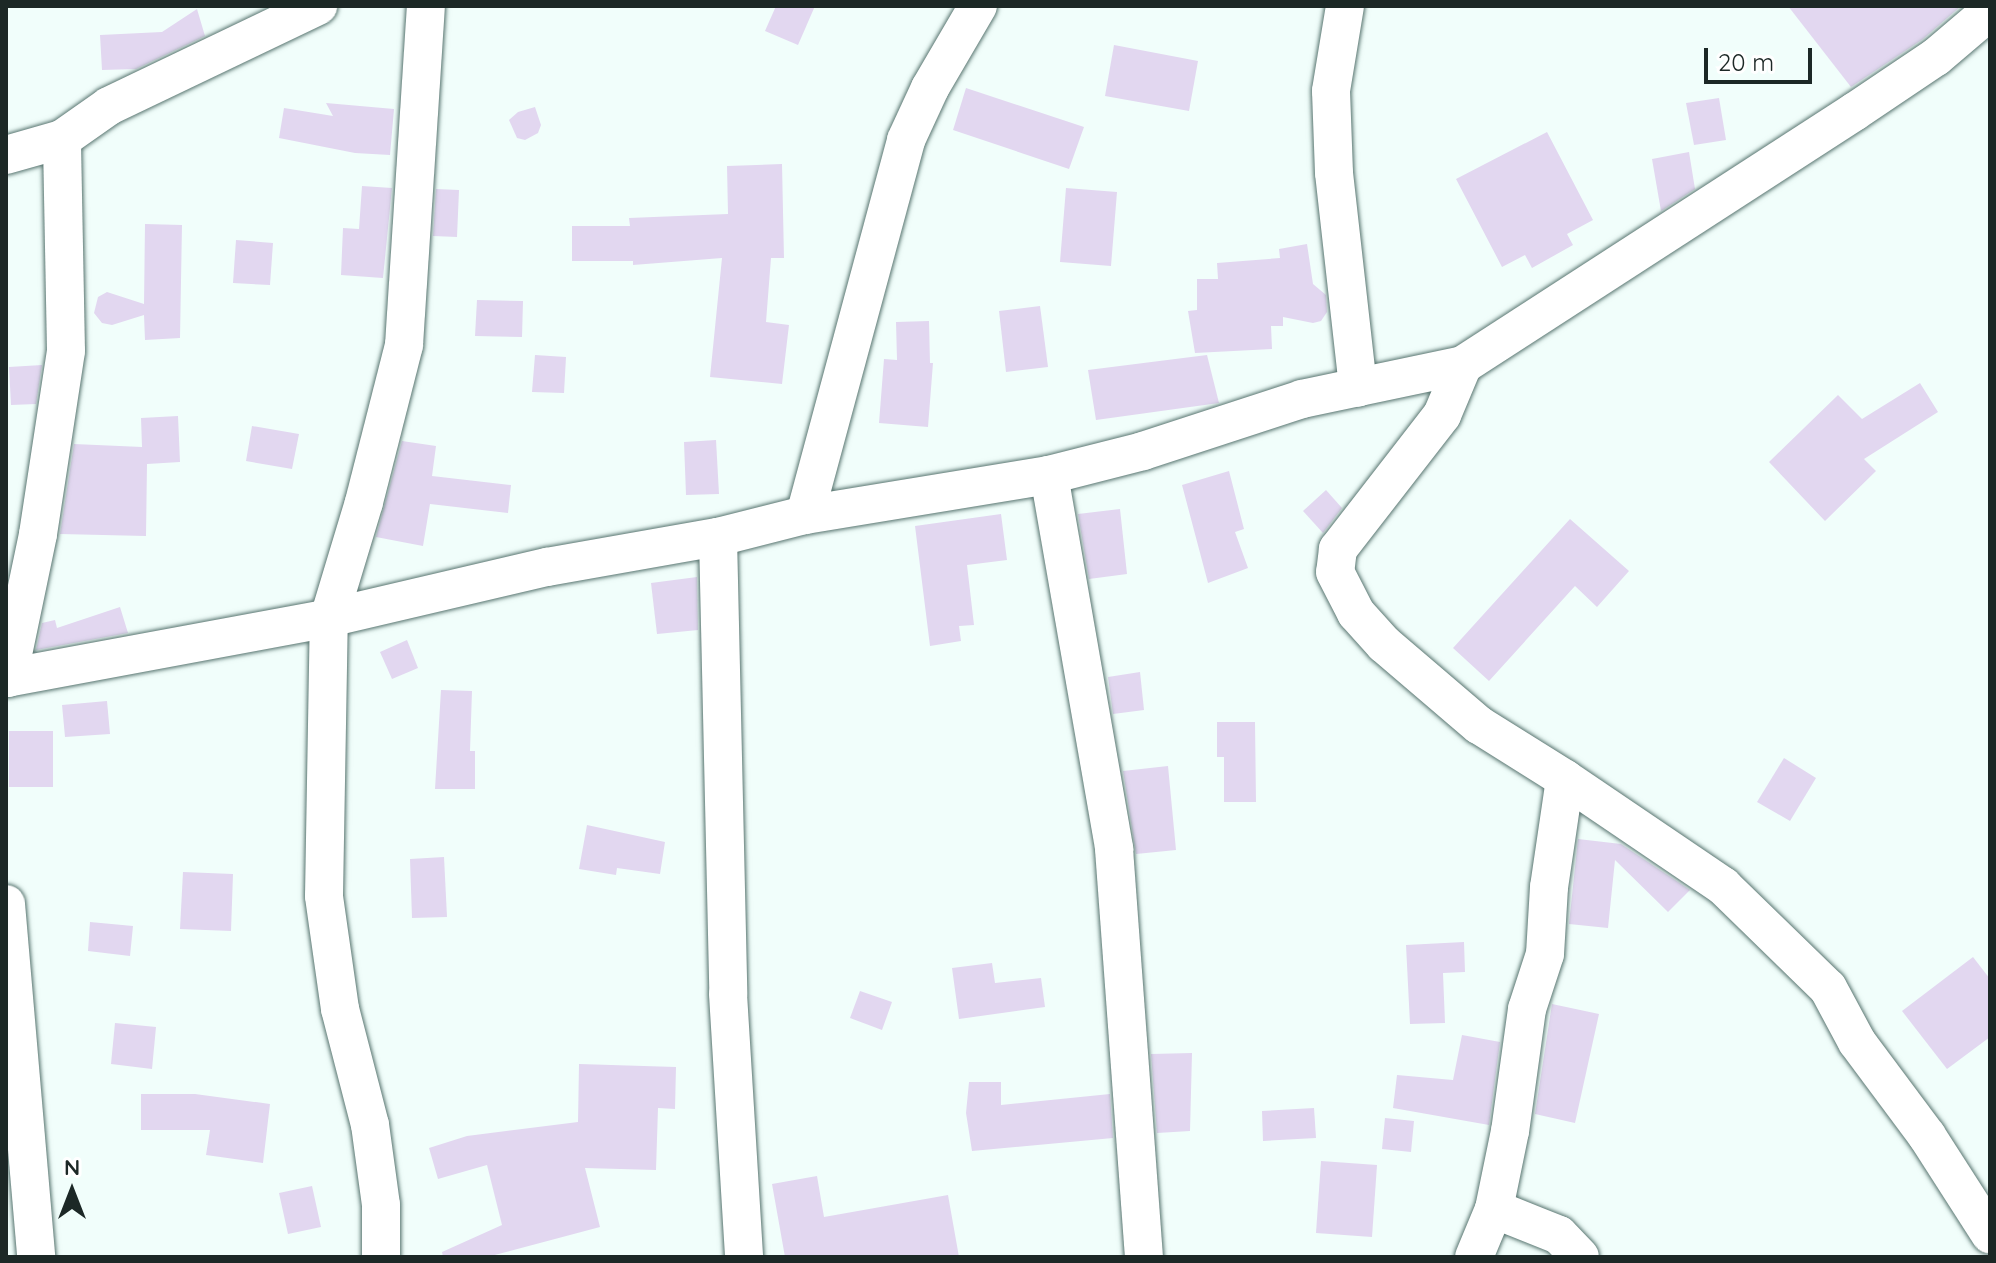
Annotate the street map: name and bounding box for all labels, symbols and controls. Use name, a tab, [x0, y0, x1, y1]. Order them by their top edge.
scale bar	[1708, 32, 1816, 82]
text: 20 m	[1718, 47, 1774, 77]
north arrow	[32, 1151, 112, 1231]
text: N	[64, 1153, 80, 1181]

